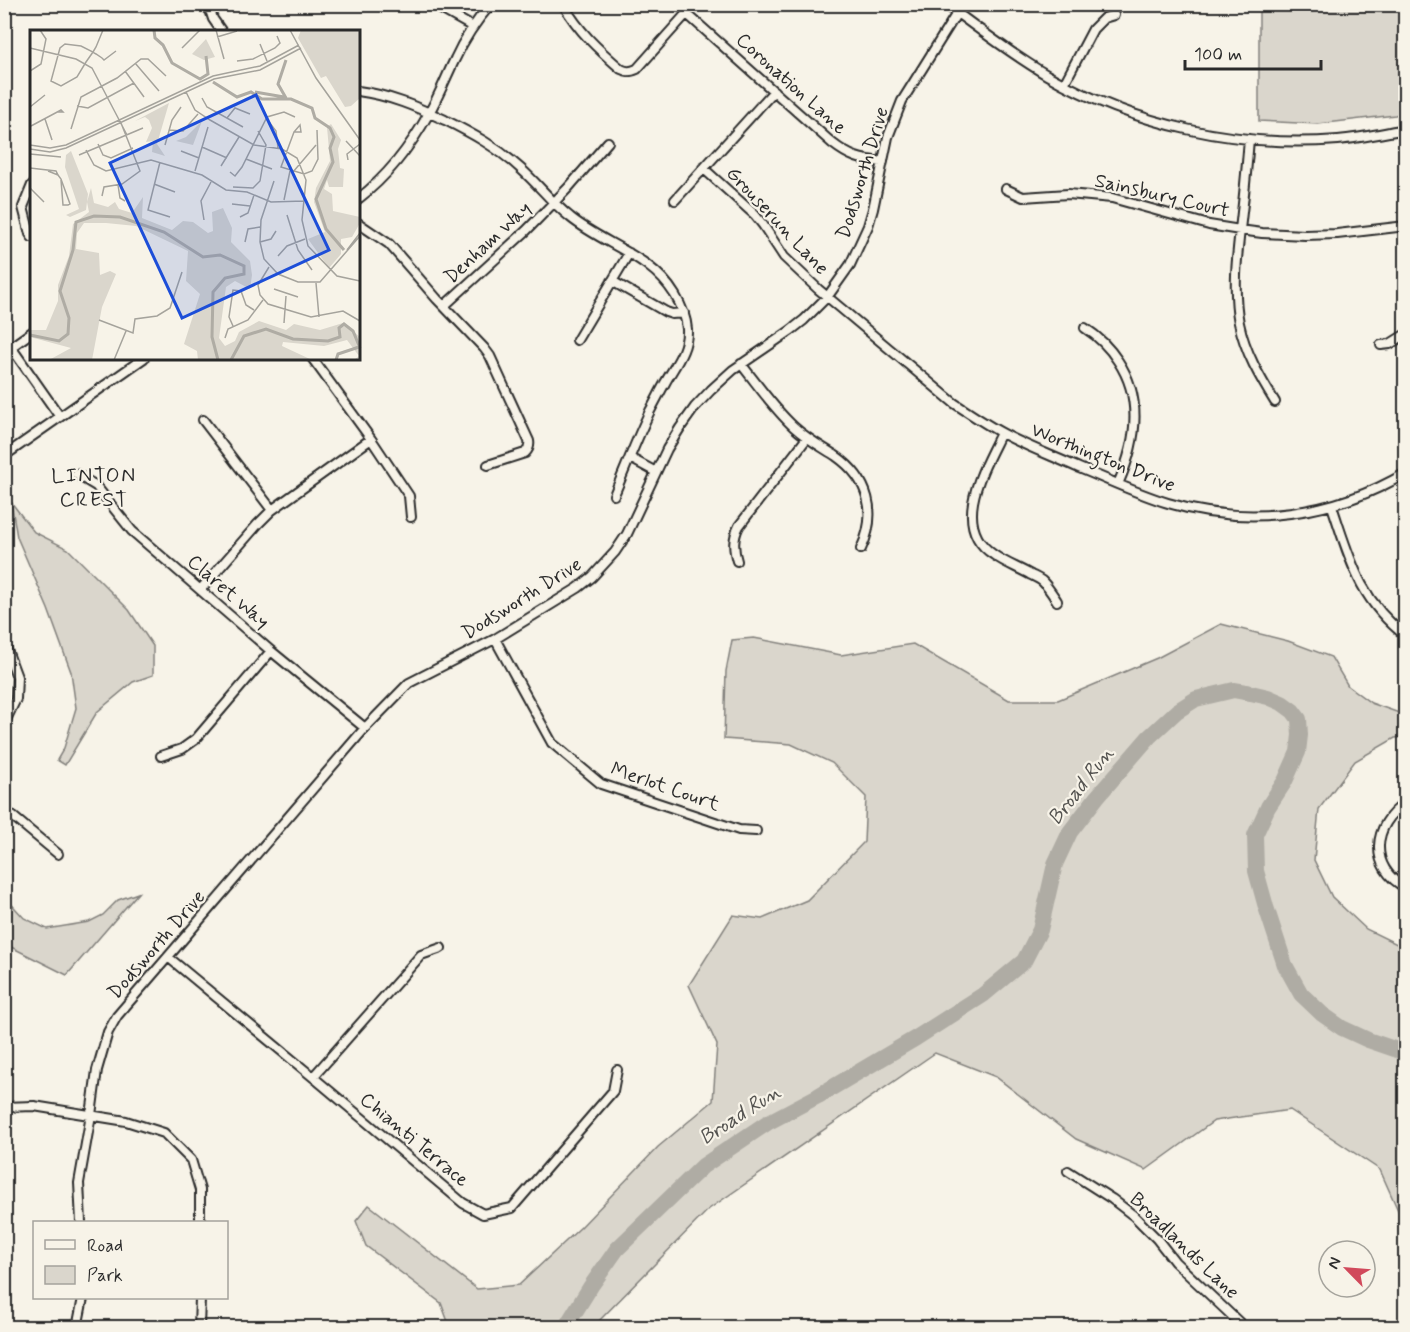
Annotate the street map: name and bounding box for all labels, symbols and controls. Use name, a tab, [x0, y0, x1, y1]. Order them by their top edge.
street label: Coronation Lane	[730, 27, 852, 141]
inset map	[30, 30, 360, 360]
scale bar	[1185, 33, 1322, 71]
text: 100 m	[1194, 43, 1242, 67]
street label: Dodsworth Drive	[830, 104, 896, 242]
street label: Grouserun Lane	[720, 161, 834, 281]
street label: Sainsbury Court	[1092, 167, 1232, 225]
street label: Denham Way	[438, 196, 538, 290]
street label: Worthington Drive	[1026, 417, 1179, 501]
district label: LINTON CREST	[51, 462, 137, 514]
street label: Claret Way	[181, 549, 275, 635]
street label: Dodsworth Drive	[457, 551, 587, 647]
water label: Broad Run	[1042, 741, 1121, 831]
street label: Merlot Court	[607, 756, 723, 818]
street label: Dodsworth Drive	[102, 885, 212, 1005]
water label: Broad Run	[694, 1078, 787, 1152]
street label: Chianti Terrace	[354, 1086, 474, 1194]
street label: Broadlands Lane	[1123, 1187, 1245, 1305]
legend	[33, 1221, 228, 1299]
text: Road	[87, 1234, 123, 1258]
north arrow	[1317, 1239, 1377, 1299]
text: N	[1323, 1254, 1347, 1273]
text: Park	[87, 1264, 123, 1288]

